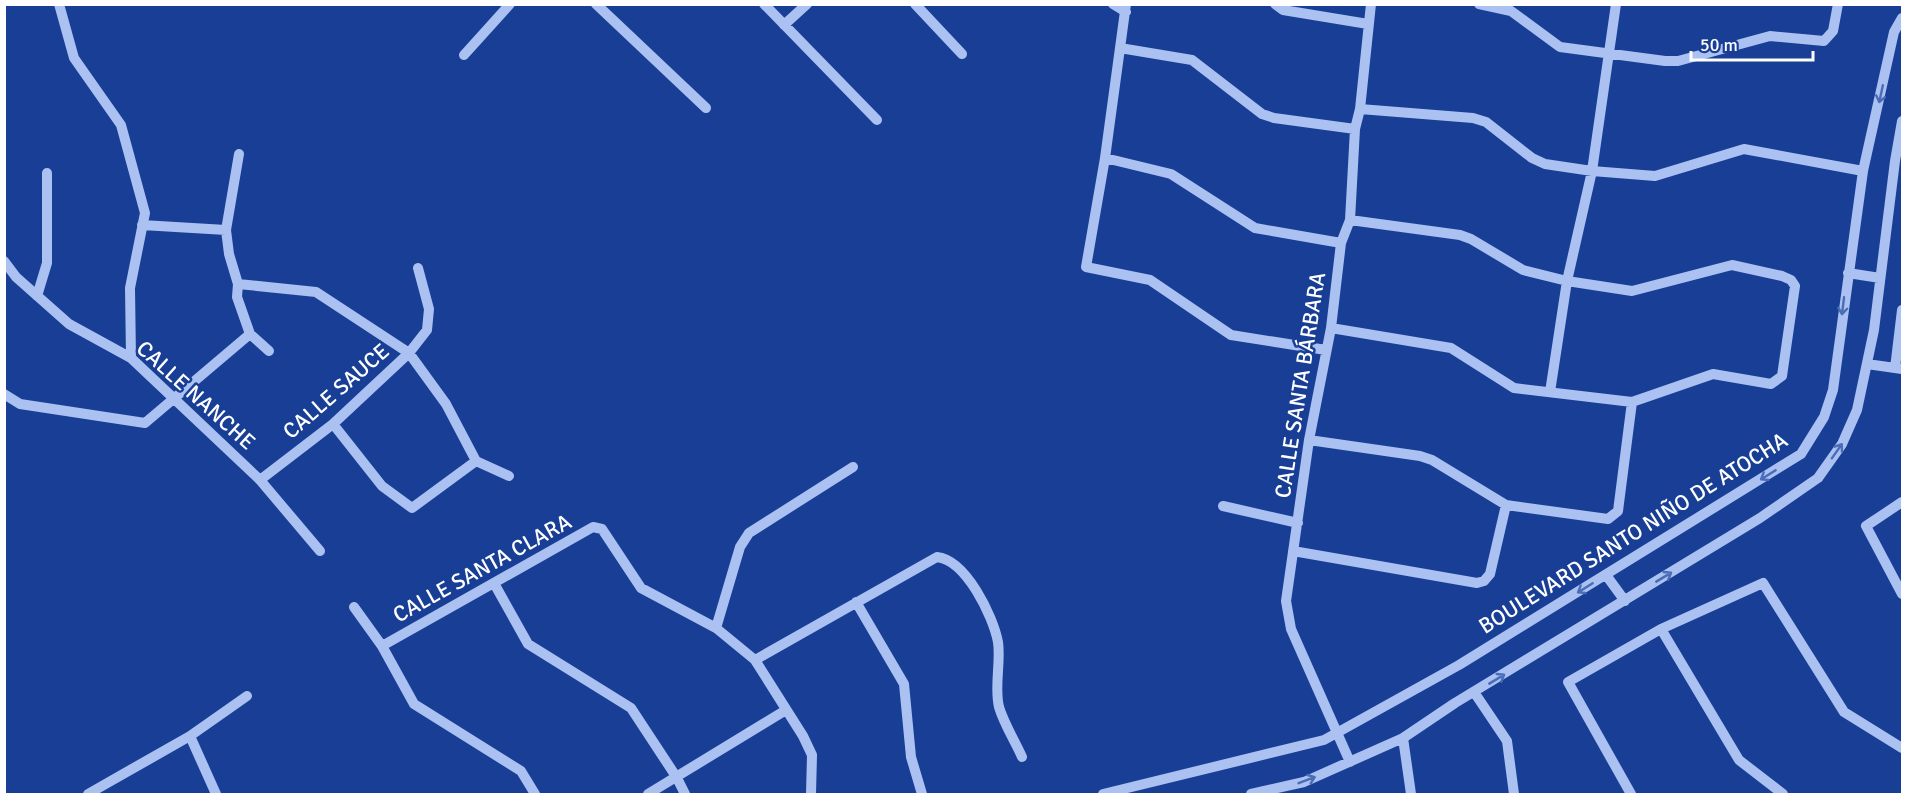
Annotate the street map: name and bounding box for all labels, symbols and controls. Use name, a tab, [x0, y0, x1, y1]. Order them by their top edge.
scale bar	[1691, 24, 1812, 62]
text: 50 m	[1700, 34, 1738, 56]
one-way arrow	[1875, 83, 1886, 103]
street label: CALLE SANTA BÁRBARA	[1269, 270, 1331, 500]
one-way arrow	[1838, 296, 1849, 316]
street label: CALLE NANCHE	[131, 335, 261, 455]
street label: CALLE SAUCE	[277, 337, 395, 445]
street label: BOULEVARD SANTO NIÑO DE ATOCHA	[1474, 426, 1793, 640]
one-way arrow	[1831, 444, 1843, 460]
one-way arrow	[1760, 469, 1777, 481]
street label: CALLE SANTA CLARA	[388, 508, 576, 628]
one-way arrow	[1655, 571, 1672, 583]
one-way arrow	[1576, 582, 1593, 595]
one-way arrow	[1488, 672, 1505, 684]
one-way arrow	[1297, 774, 1316, 785]

